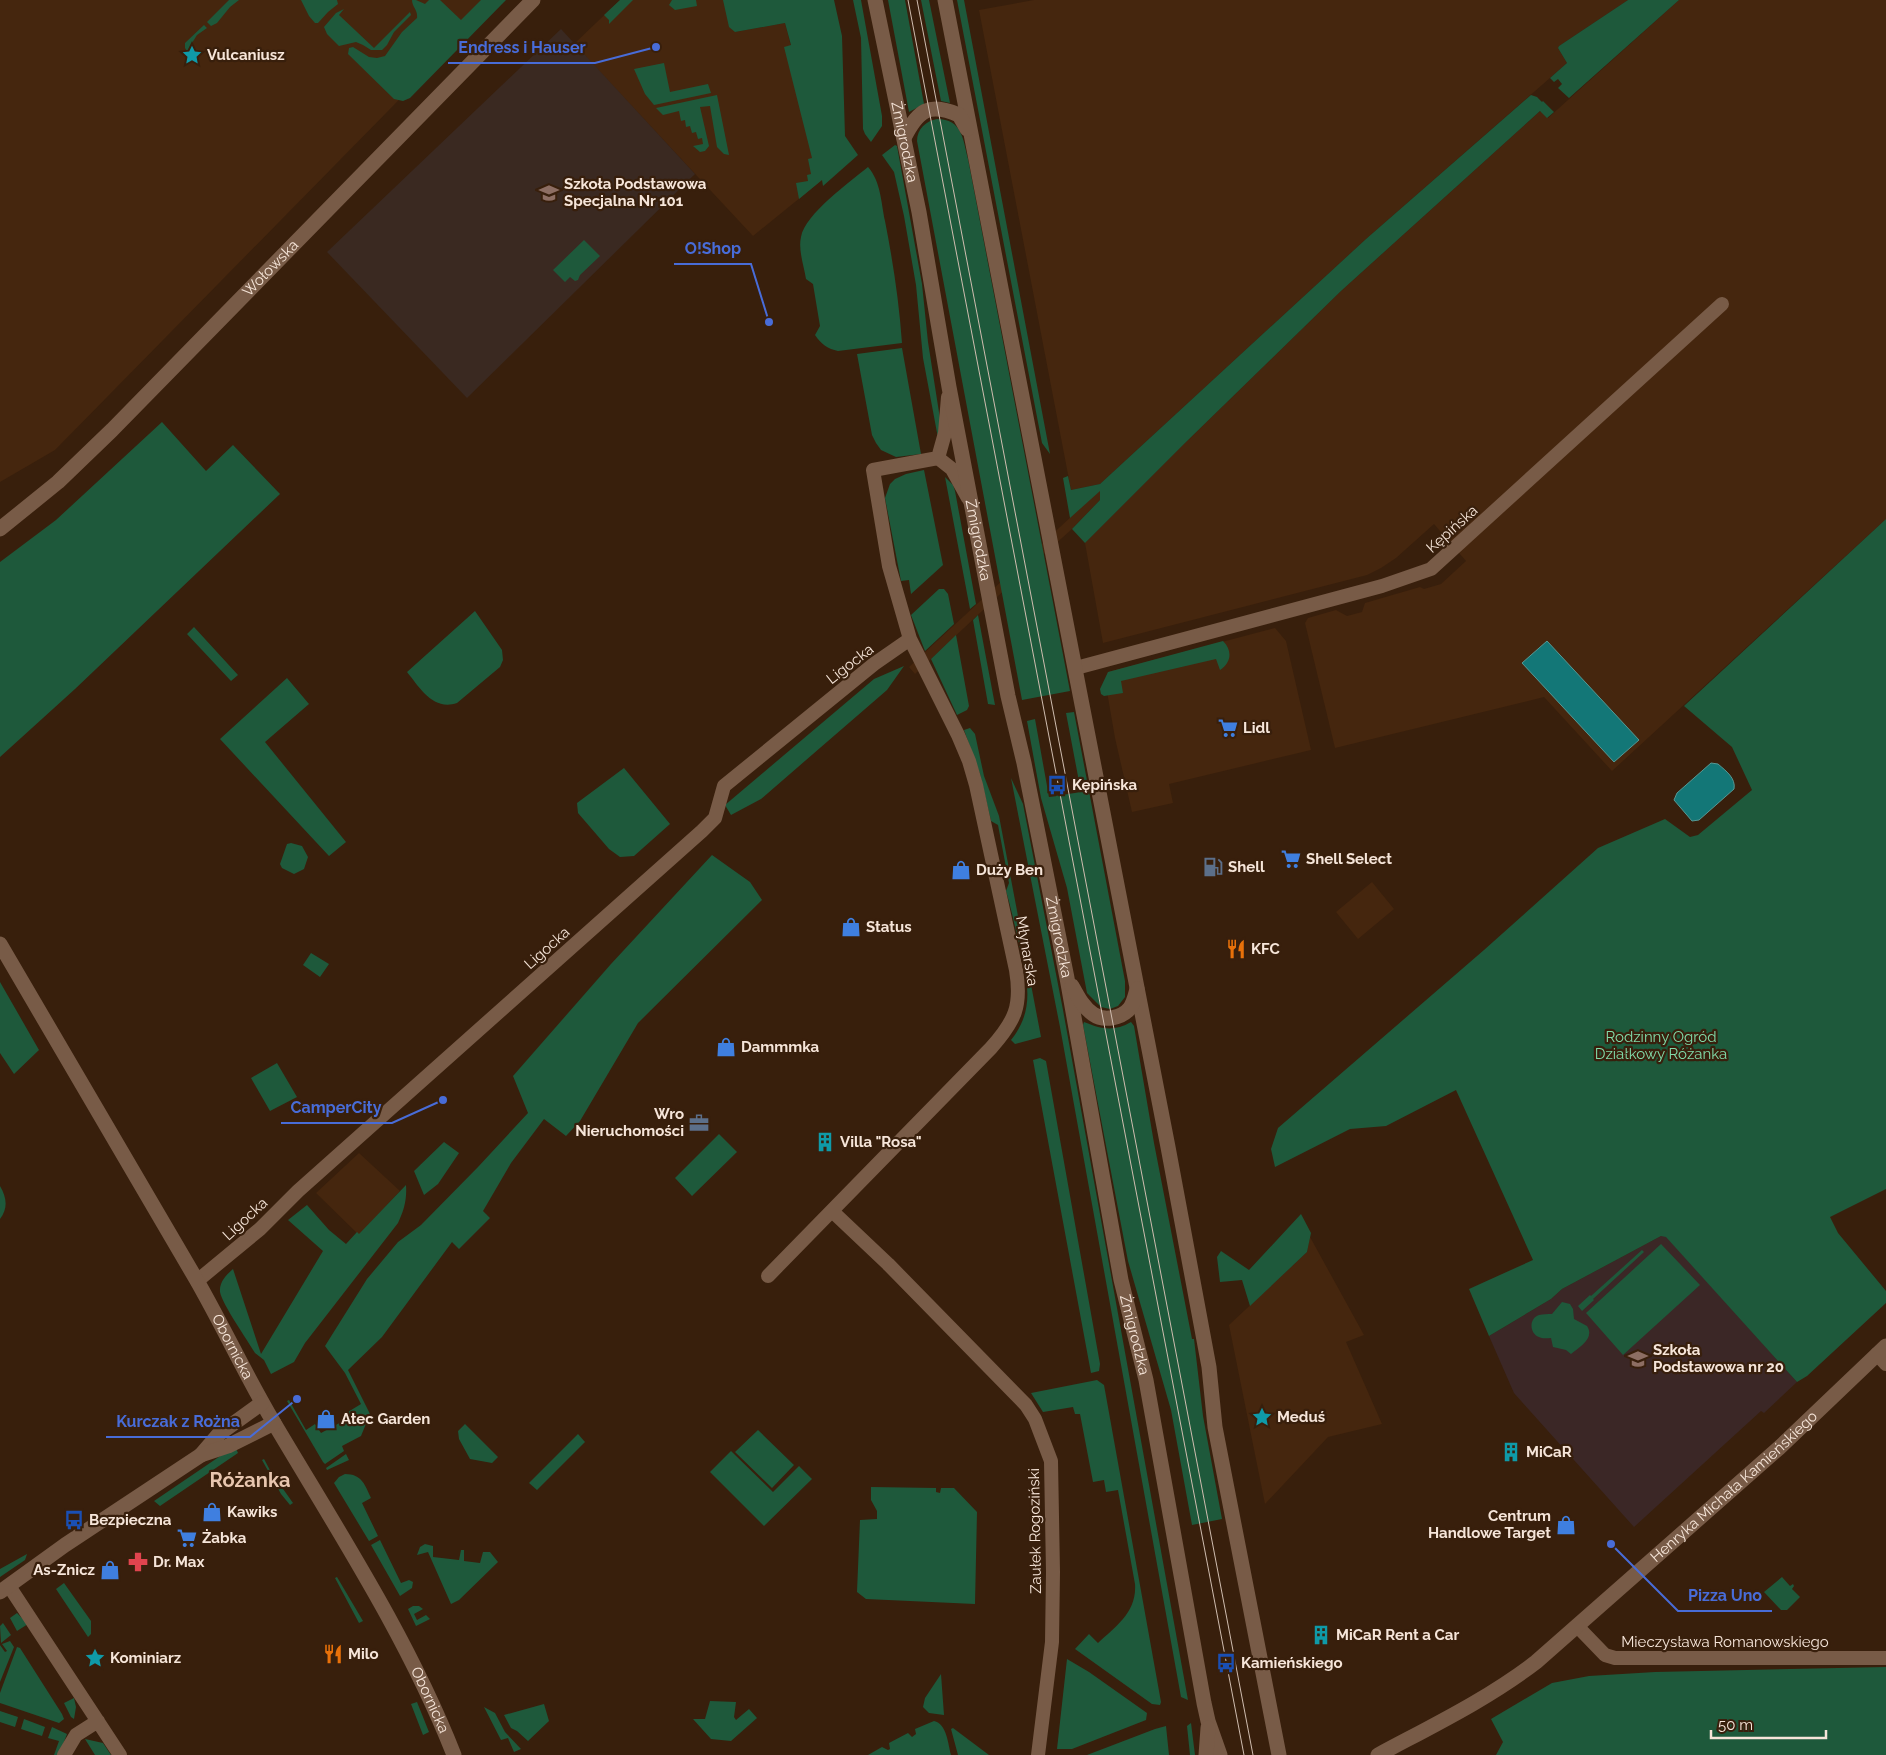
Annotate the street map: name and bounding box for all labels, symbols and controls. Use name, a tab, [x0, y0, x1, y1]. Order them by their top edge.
callout: Endress i Hauser	[448, 32, 595, 63]
text: Endress i Hauser	[458, 38, 586, 57]
place icon: Vulcaniusz	[181, 44, 203, 66]
place label: Vulcaniusz	[207, 46, 285, 64]
street label: Żmigrodzka	[887, 100, 922, 184]
place label: Szkoła Podstawowa Specjalna Nr 101	[564, 175, 707, 210]
school or university icon: Szkoła Podstawowa Specjalna Nr 101	[538, 182, 560, 204]
callout: O!Shop	[674, 233, 751, 264]
street label: Wołowska	[239, 236, 302, 300]
text: O!Shop	[685, 239, 741, 258]
street label: Żmigrodzka	[962, 498, 995, 582]
street label: Kępińska	[1423, 501, 1481, 557]
street label: Ligocka	[823, 640, 877, 688]
supermarket icon: Lidl	[1217, 717, 1239, 739]
place label: Lidl	[1243, 719, 1270, 737]
bus stop icon: Kępińska	[1046, 774, 1068, 796]
place label: Kępińska	[1072, 776, 1138, 794]
supermarket icon: Shell Select	[1280, 848, 1302, 870]
place label: Shell Select	[1306, 850, 1392, 868]
fuel station icon: Shell	[1202, 856, 1224, 878]
place label: Shell	[1228, 858, 1265, 876]
shop icon: Duży Ben	[950, 859, 972, 881]
place label: Duży Ben	[976, 861, 1043, 879]
street label: Żmigrodzka	[1042, 895, 1076, 979]
street label: Młynarska	[1012, 914, 1042, 988]
shop icon: Status	[840, 916, 862, 938]
place label: Status	[866, 918, 912, 936]
street label: Ligocka	[521, 923, 573, 973]
restaurant icon: KFC	[1225, 938, 1247, 960]
place label: KFC	[1251, 940, 1280, 958]
park label: Rodzinny Ogród Działkowy Różanka	[1595, 1028, 1727, 1063]
shop icon: Dammmka	[715, 1036, 737, 1058]
place label: Dammmka	[741, 1038, 819, 1056]
callout: CamperCity	[281, 1092, 392, 1123]
text: CamperCity	[291, 1098, 382, 1117]
place label: Wro Nieruchomości	[575, 1105, 684, 1140]
office icon: Wro Nieruchomości	[688, 1112, 710, 1134]
building icon: Villa "Rosa"	[814, 1131, 836, 1153]
place label: Villa "Rosa"	[840, 1133, 922, 1151]
street label: Ligocka	[219, 1194, 271, 1244]
street label: Żmigrodzka	[1116, 1292, 1153, 1377]
street label: Obornicka	[208, 1311, 257, 1382]
place label: Szkoła Podstawowa nr 20	[1653, 1341, 1784, 1376]
school or university icon: Szkoła Podstawowa nr 20	[1627, 1348, 1649, 1370]
callout: Kurczak z Rożna	[106, 1406, 250, 1437]
place icon: Meduś	[1251, 1406, 1273, 1428]
street label: Henryka Michała Kamieńskiego	[1647, 1407, 1821, 1566]
shop icon: Atec Garden	[315, 1408, 337, 1430]
place label: Meduś	[1277, 1408, 1325, 1426]
place label: Atec Garden	[341, 1410, 430, 1428]
text: Kurczak z Rożna	[116, 1412, 240, 1431]
building icon: MiCaR	[1500, 1441, 1522, 1463]
place label: MiCaR	[1526, 1443, 1572, 1461]
district label: Różanka	[210, 1468, 290, 1492]
street label: Zaułek Rogoziński	[1025, 1468, 1045, 1594]
shop icon: Kawiks	[201, 1501, 223, 1523]
place label: Kawiks	[227, 1503, 277, 1521]
place label: Centrum Handlowe Target	[1428, 1507, 1551, 1542]
bus stop icon: Bezpieczna	[63, 1509, 85, 1531]
place label: Bezpieczna	[89, 1511, 172, 1529]
shop icon: Centrum Handlowe Target	[1555, 1514, 1577, 1536]
supermarket icon: Żabka	[176, 1527, 198, 1549]
place label: Żabka	[202, 1529, 247, 1547]
pharmacy icon: Dr. Max	[127, 1551, 149, 1573]
place label: Dr. Max	[153, 1553, 204, 1571]
shop icon: As-Znicz	[99, 1559, 121, 1581]
place label: As-Znicz	[33, 1561, 95, 1579]
callout: Pizza Uno	[1678, 1580, 1772, 1611]
text: Pizza Uno	[1688, 1586, 1762, 1605]
building icon: MiCaR Rent a Car	[1310, 1624, 1332, 1646]
place label: MiCaR Rent a Car	[1336, 1626, 1459, 1644]
street label: Mieczysława Romanowskiego	[1621, 1633, 1829, 1651]
restaurant icon: Milo	[322, 1643, 344, 1665]
place label: Milo	[348, 1645, 379, 1663]
place icon: Kominiarz	[84, 1647, 106, 1669]
place label: Kominiarz	[110, 1649, 181, 1667]
bus stop icon: Kamieńskiego	[1215, 1652, 1237, 1674]
place label: Kamieńskiego	[1241, 1654, 1343, 1672]
street label: Obornicka	[407, 1664, 453, 1736]
scale bar	[1711, 1708, 1826, 1740]
text: 50 m	[1718, 1716, 1753, 1734]

